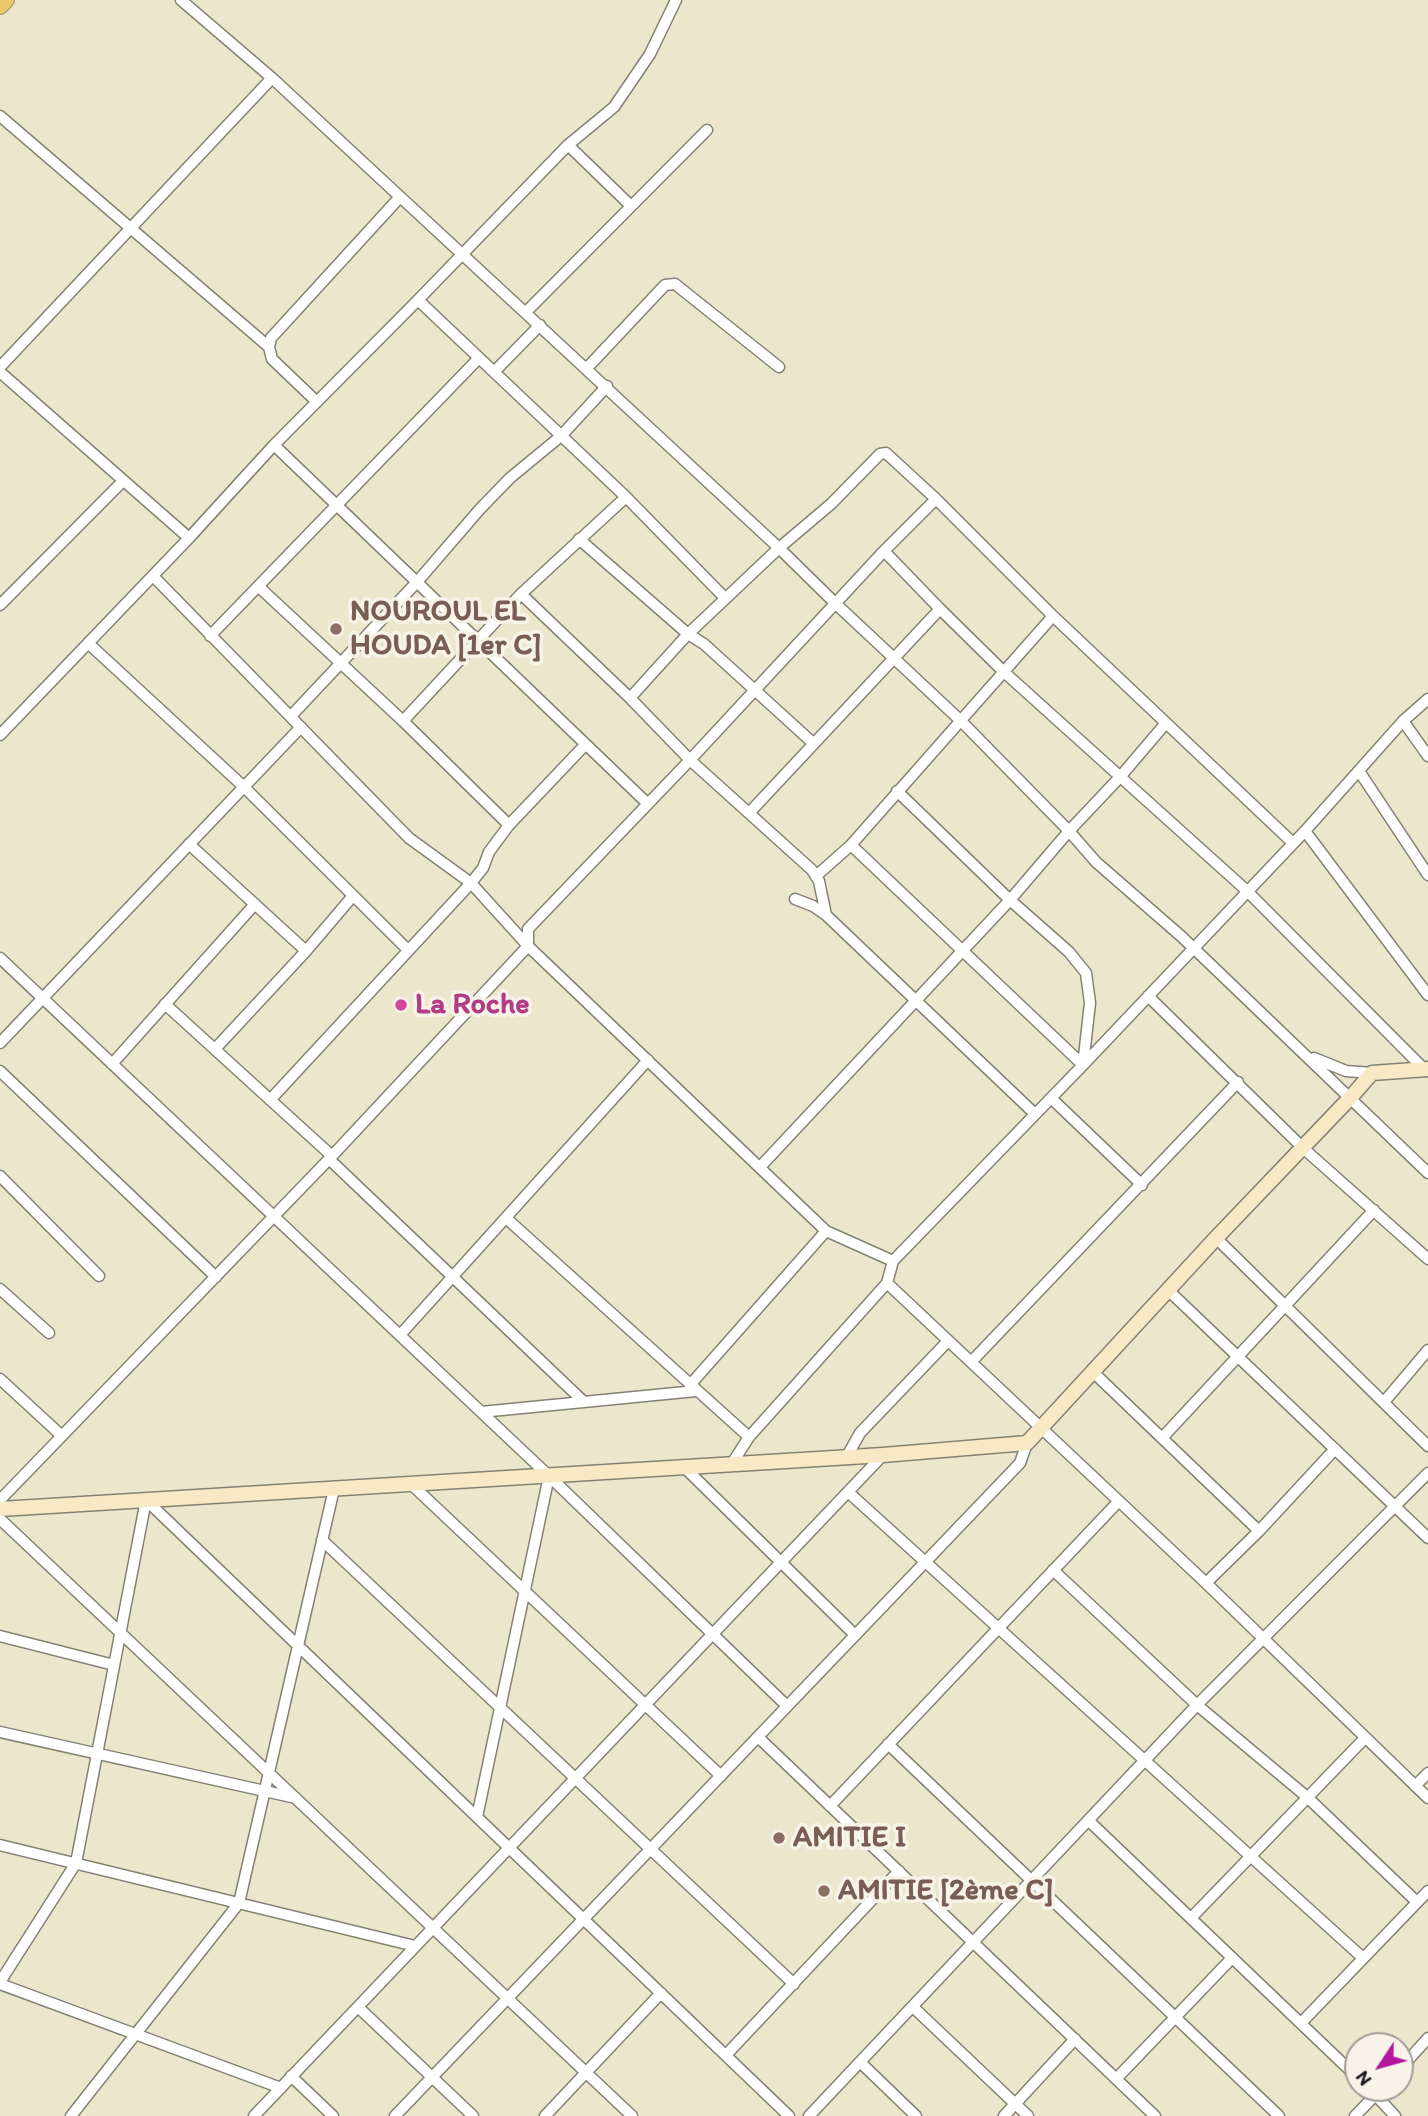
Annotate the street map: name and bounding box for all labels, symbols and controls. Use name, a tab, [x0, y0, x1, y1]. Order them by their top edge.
place label: NOUROUL EL HOUDA [1er C]	[350, 594, 542, 664]
marker: NOUROUL EL HOUDA [1er C]	[328, 621, 344, 637]
place label: La Roche	[415, 987, 529, 1023]
marker: La Roche	[393, 997, 409, 1013]
place label: AMITIE I	[793, 1820, 906, 1856]
marker: AMITIE I	[771, 1830, 787, 1846]
place label: AMITIE [2ème C]	[838, 1873, 1054, 1909]
marker: AMITIE [2ème C]	[816, 1883, 832, 1899]
north arrow	[1344, 2032, 1414, 2102]
text: N	[1350, 2067, 1376, 2090]

